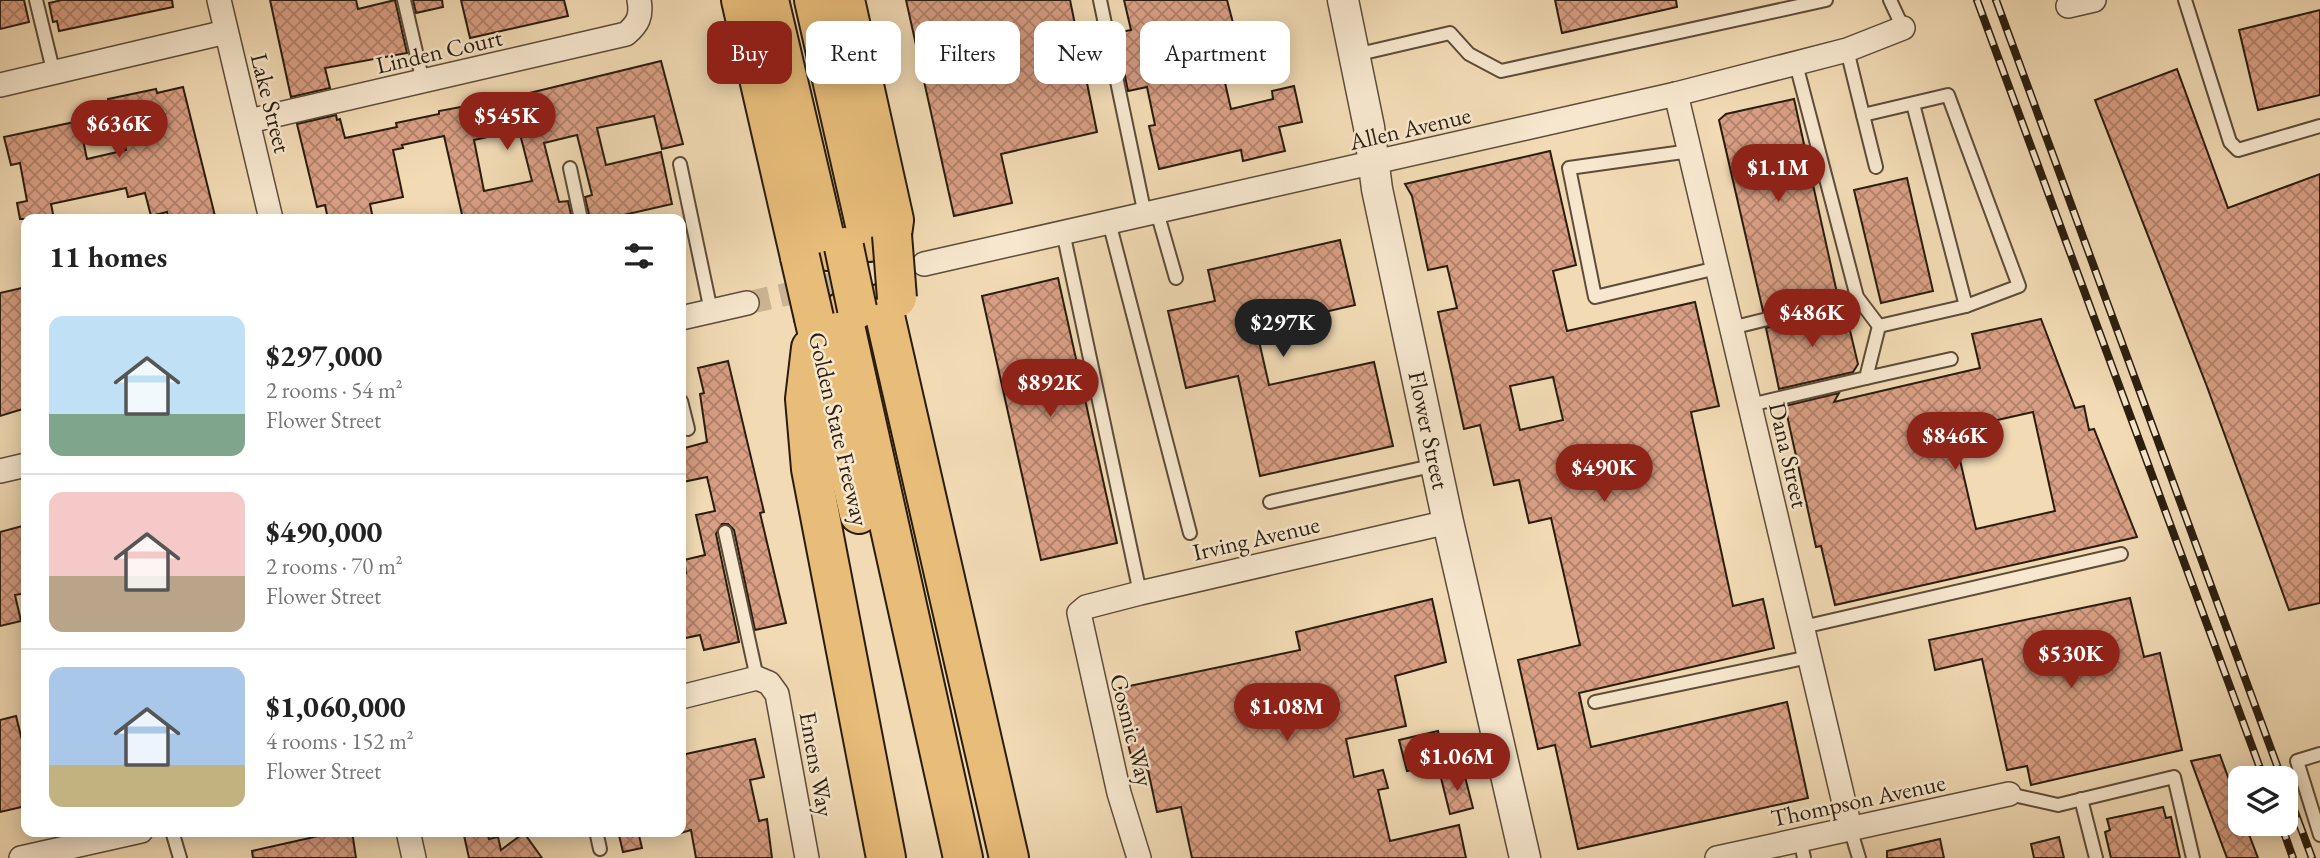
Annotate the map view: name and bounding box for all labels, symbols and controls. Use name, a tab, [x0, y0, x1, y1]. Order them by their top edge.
street label: Linden Court	[373, 21, 506, 81]
chip: Buy	[707, 21, 792, 84]
chip: Rent	[806, 21, 901, 84]
chip: Filters	[915, 21, 1020, 84]
chip: New	[1034, 21, 1126, 84]
chip: Apartment	[1140, 21, 1290, 84]
street label: Lake Street	[244, 50, 298, 157]
pin: $545K	[458, 92, 556, 152]
street label: Allen Avenue	[1345, 99, 1474, 157]
pin: $636K	[70, 100, 168, 160]
text: $545K	[475, 100, 539, 130]
text: $636K	[87, 108, 151, 138]
pin: $1.1M	[1729, 144, 1827, 204]
text: $1.1M	[1747, 152, 1809, 182]
text: 11 homes	[49, 237, 167, 276]
icon: filters	[620, 237, 658, 275]
pin: $486K	[1763, 290, 1861, 349]
text: $486K	[1780, 297, 1844, 327]
pin: $297K	[1234, 300, 1332, 359]
text: $297K	[1251, 307, 1315, 337]
street label: Golden State Freeway	[802, 329, 877, 530]
text: $297,000	[266, 336, 382, 375]
icon: home	[105, 344, 189, 428]
pin: $892K	[1001, 360, 1099, 419]
text: $892K	[1018, 367, 1082, 397]
street label: Flower Street	[1401, 368, 1457, 493]
text: 2 rooms · 54 m²	[266, 375, 403, 405]
street label: Dana Street	[1762, 399, 1816, 511]
text: Flower Street	[266, 405, 381, 435]
pin: $846K	[1906, 412, 2004, 472]
text: $846K	[1923, 420, 1987, 450]
pin: $490K	[1555, 444, 1653, 504]
text: $490K	[1572, 452, 1636, 482]
street label: Irving Avenue	[1189, 508, 1323, 568]
text: $490,000	[266, 512, 382, 551]
icon: home	[105, 520, 189, 604]
text: 2 rooms · 70 m²	[266, 551, 403, 581]
text: Flower Street	[266, 581, 381, 611]
pin: $530K	[2022, 630, 2120, 690]
text: $530K	[2039, 638, 2103, 668]
street label: Cosmic Way	[1103, 670, 1161, 790]
pin: $1.08M	[1230, 684, 1344, 743]
text: $1,060,000	[266, 687, 406, 726]
text: $1.08M	[1250, 691, 1324, 721]
icon: home	[105, 695, 189, 779]
street label: Emens Way	[793, 709, 842, 819]
text: 4 rooms · 152 m²	[266, 726, 414, 756]
pin: $1.06M	[1400, 734, 1514, 793]
text: $1.06M	[1420, 741, 1494, 771]
text: Flower Street	[266, 756, 381, 786]
street label: Thompson Avenue	[1768, 766, 1948, 834]
map controls	[2228, 766, 2298, 836]
button: layers	[2228, 766, 2298, 836]

